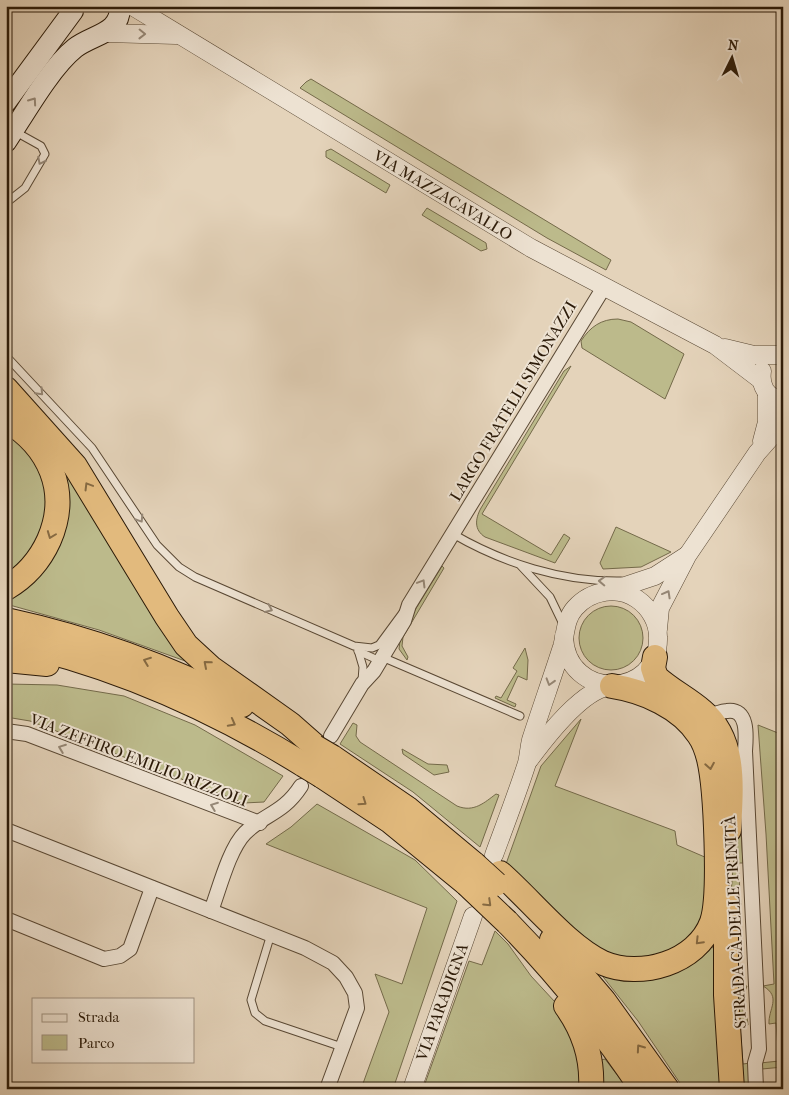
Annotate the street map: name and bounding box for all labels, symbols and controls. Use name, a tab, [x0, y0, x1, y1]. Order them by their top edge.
one-way arrow	[138, 29, 146, 39]
north arrow	[706, 32, 756, 82]
text: N	[727, 37, 739, 55]
one-way arrow	[27, 98, 36, 107]
street label: VIA MAZZACAVALLO	[369, 145, 516, 244]
one-way arrow	[37, 155, 47, 164]
street label: LARGO FRATELLI SIMONAZZI	[446, 298, 580, 504]
one-way arrow	[34, 386, 43, 395]
one-way arrow	[84, 483, 94, 492]
one-way arrow	[134, 513, 143, 523]
one-way arrow	[46, 530, 57, 539]
one-way arrow	[598, 575, 606, 586]
one-way arrow	[416, 580, 426, 589]
one-way arrow	[661, 590, 671, 599]
one-way arrow	[264, 603, 273, 614]
one-way arrow	[143, 657, 152, 668]
one-way arrow	[203, 661, 212, 670]
one-way arrow	[545, 678, 555, 686]
street label: VIA ZEFFIRO EMILIO RIZZOLI	[26, 709, 251, 810]
one-way arrow	[227, 717, 236, 727]
one-way arrow	[58, 744, 67, 754]
one-way arrow	[705, 762, 715, 770]
one-way arrow	[357, 796, 366, 805]
one-way arrow	[210, 802, 219, 812]
street label: STRADA CÀ DELLE TRINITÀ	[719, 814, 750, 1029]
one-way arrow	[482, 897, 491, 906]
one-way arrow	[696, 936, 705, 945]
street label: VIA PARADIGNA	[412, 940, 472, 1064]
legend	[32, 998, 195, 1062]
text: Strada	[78, 1008, 121, 1026]
text: Parco	[78, 1034, 115, 1052]
one-way arrow	[637, 1045, 646, 1054]

